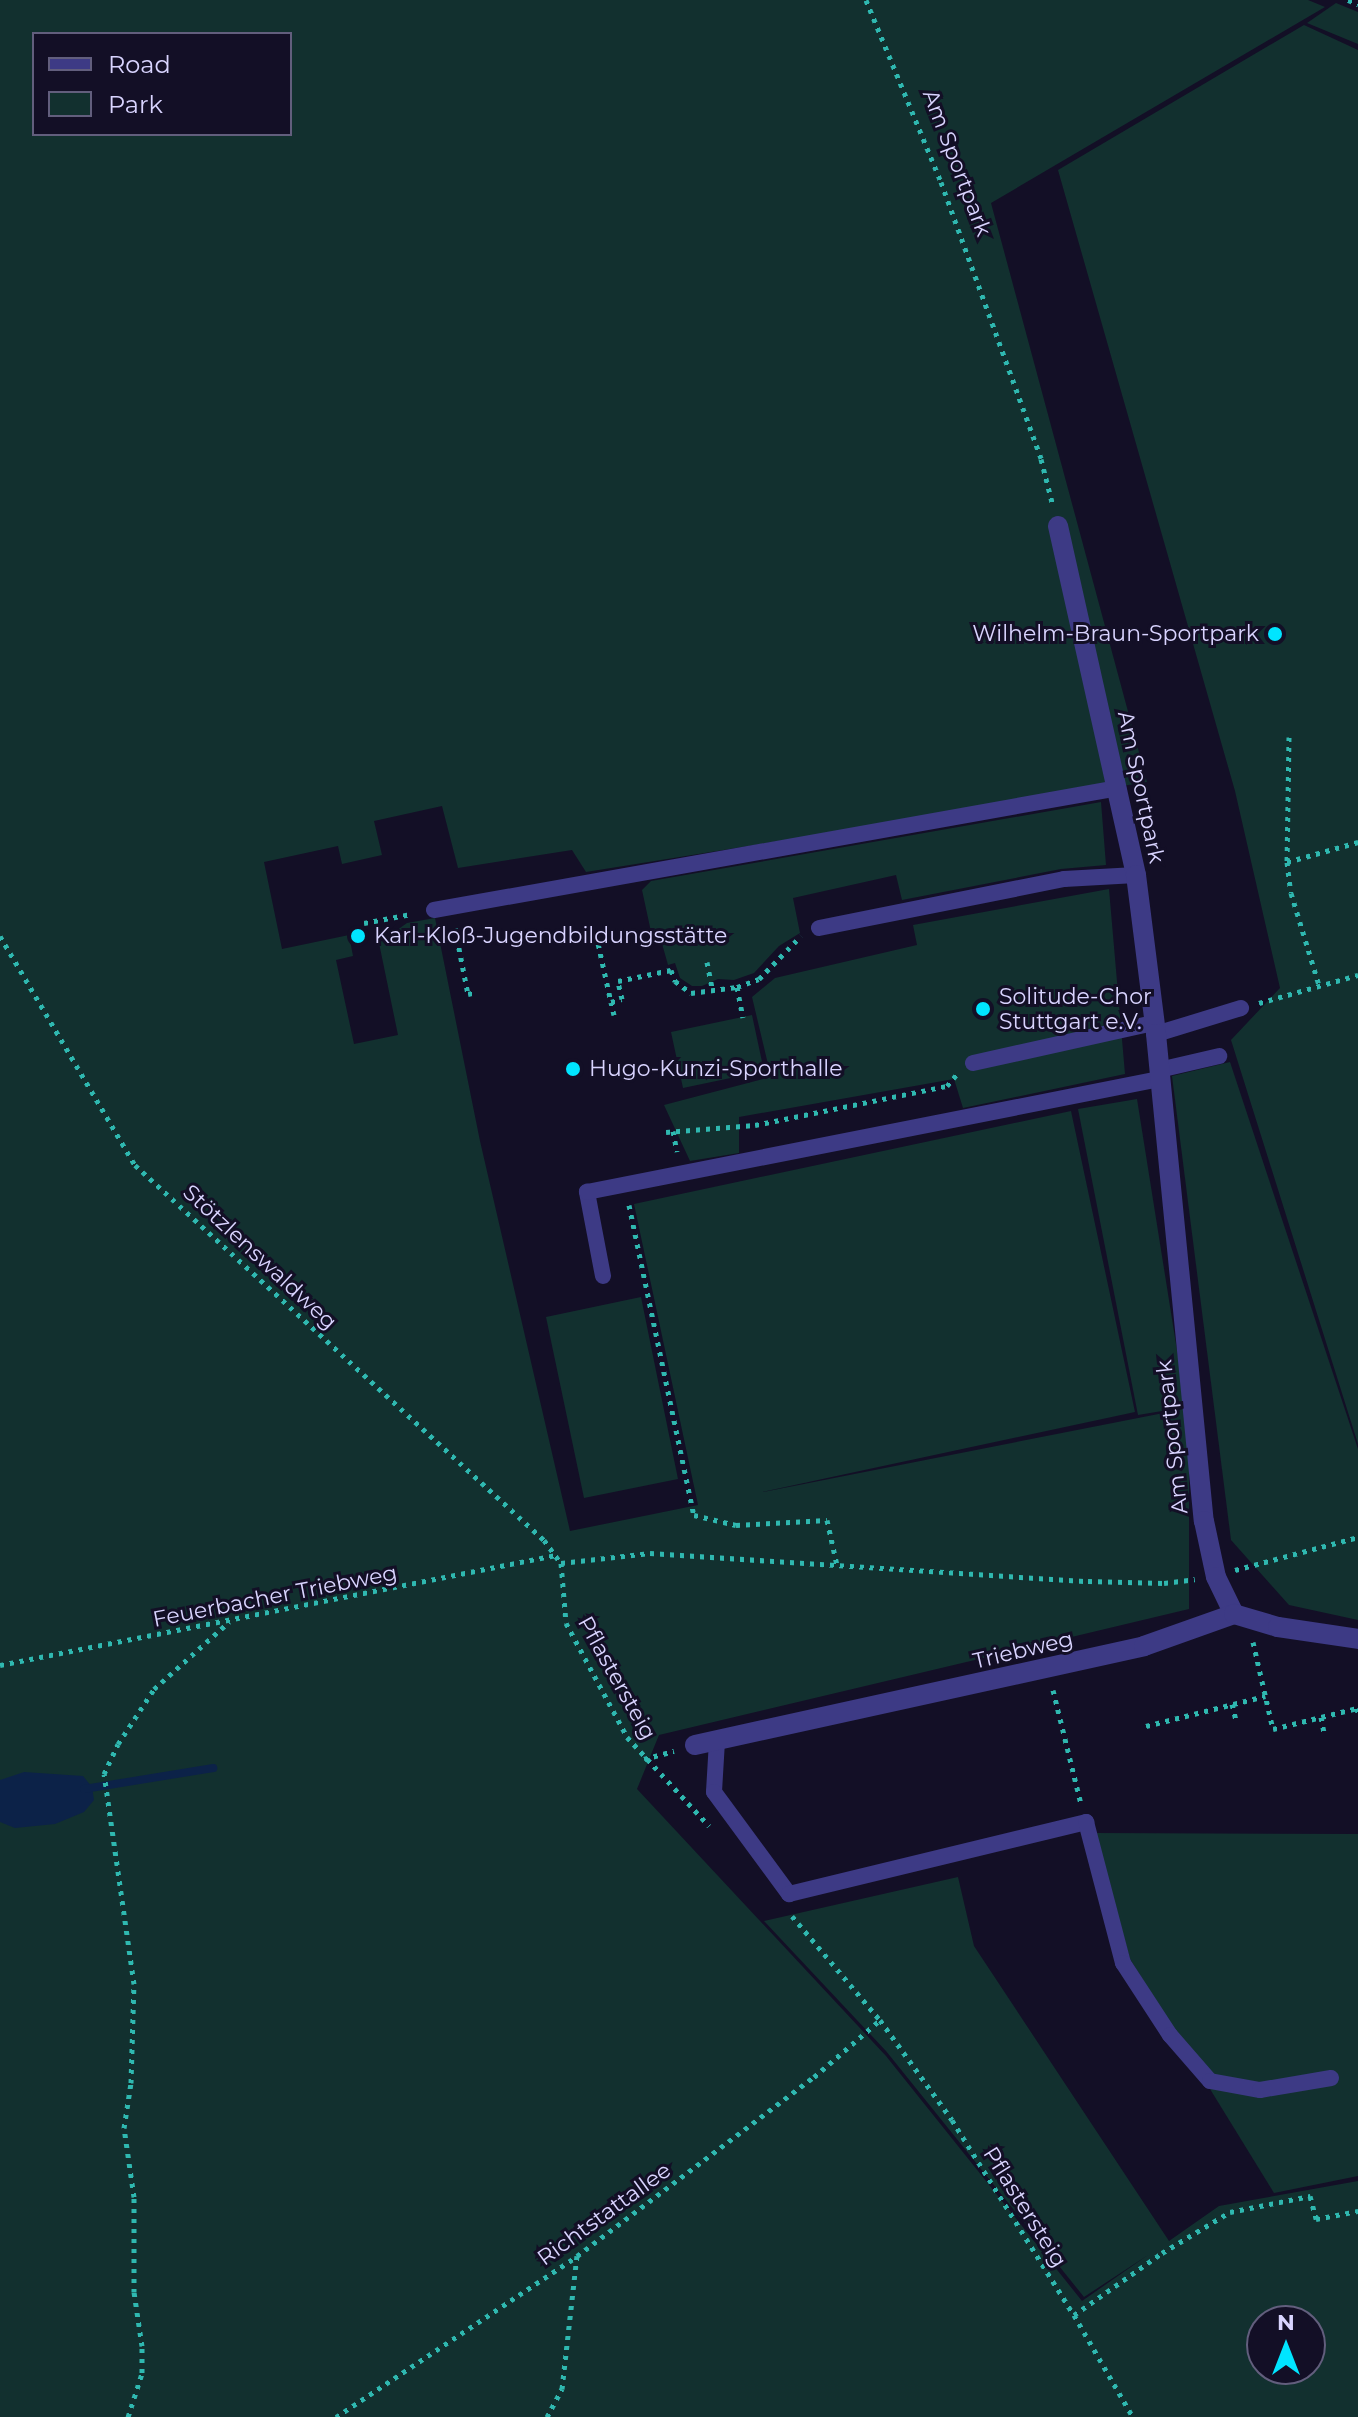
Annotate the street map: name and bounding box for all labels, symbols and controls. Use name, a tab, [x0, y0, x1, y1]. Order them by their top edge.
legend	[32, 32, 292, 136]
text: Road	[108, 50, 171, 79]
street label: Am Sportpark	[917, 86, 997, 240]
text: Park	[108, 90, 163, 119]
place label: Wilhelm-Braun-Sportpark	[972, 621, 1259, 647]
marker: Wilhelm-Braun-Sportpark	[1266, 625, 1284, 643]
street label: Am Sportpark	[1112, 709, 1170, 865]
place label: Karl-Kloß-Jugendbildungsstätte	[374, 923, 727, 949]
marker: Karl-Kloß-Jugendbildungsstätte	[349, 927, 367, 945]
place label: Solitude-Chor Stuttgart e.V.	[999, 983, 1152, 1034]
marker: Solitude-Chor Stuttgart e.V.	[974, 1000, 992, 1018]
place label: Hugo-Kunzi-Sporthalle	[589, 1056, 843, 1082]
marker: Hugo-Kunzi-Sporthalle	[564, 1060, 582, 1078]
street label: Stötzlenswaldweg	[178, 1179, 342, 1335]
street label: Am Sportpark	[1151, 1359, 1193, 1515]
street label: Feuerbacher Triebweg	[151, 1559, 399, 1633]
street label: Pflastersteig	[572, 1612, 662, 1744]
street label: Triebweg	[970, 1626, 1076, 1674]
street label: Pflastersteig	[977, 2142, 1073, 2272]
street label: Richtstattallee	[532, 2157, 676, 2271]
north arrow	[1246, 2305, 1326, 2385]
text: N	[1277, 2309, 1295, 2336]

